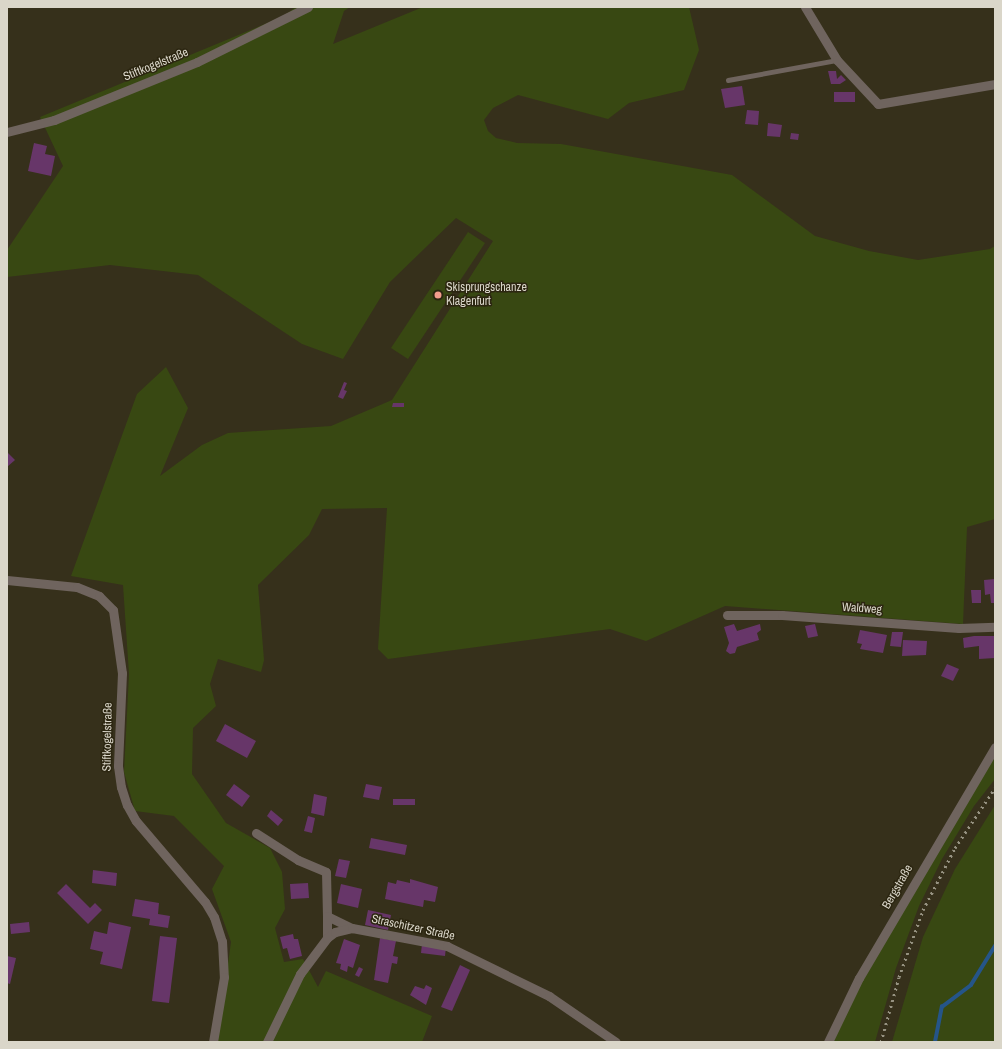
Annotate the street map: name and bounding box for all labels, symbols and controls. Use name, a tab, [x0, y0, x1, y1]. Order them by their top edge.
street label: Stiftkogelstraße	[121, 45, 191, 85]
place label: Skisprungschanze Klagenfurt	[446, 281, 527, 309]
marker: Skisprungschanze Klagenfurt	[433, 290, 443, 300]
street label: Waldweg	[841, 600, 883, 618]
street label: Stiftkogelstraße	[100, 702, 116, 772]
street label: Bergstraße	[880, 862, 916, 912]
street label: Straschitzer Straße	[370, 912, 456, 944]

